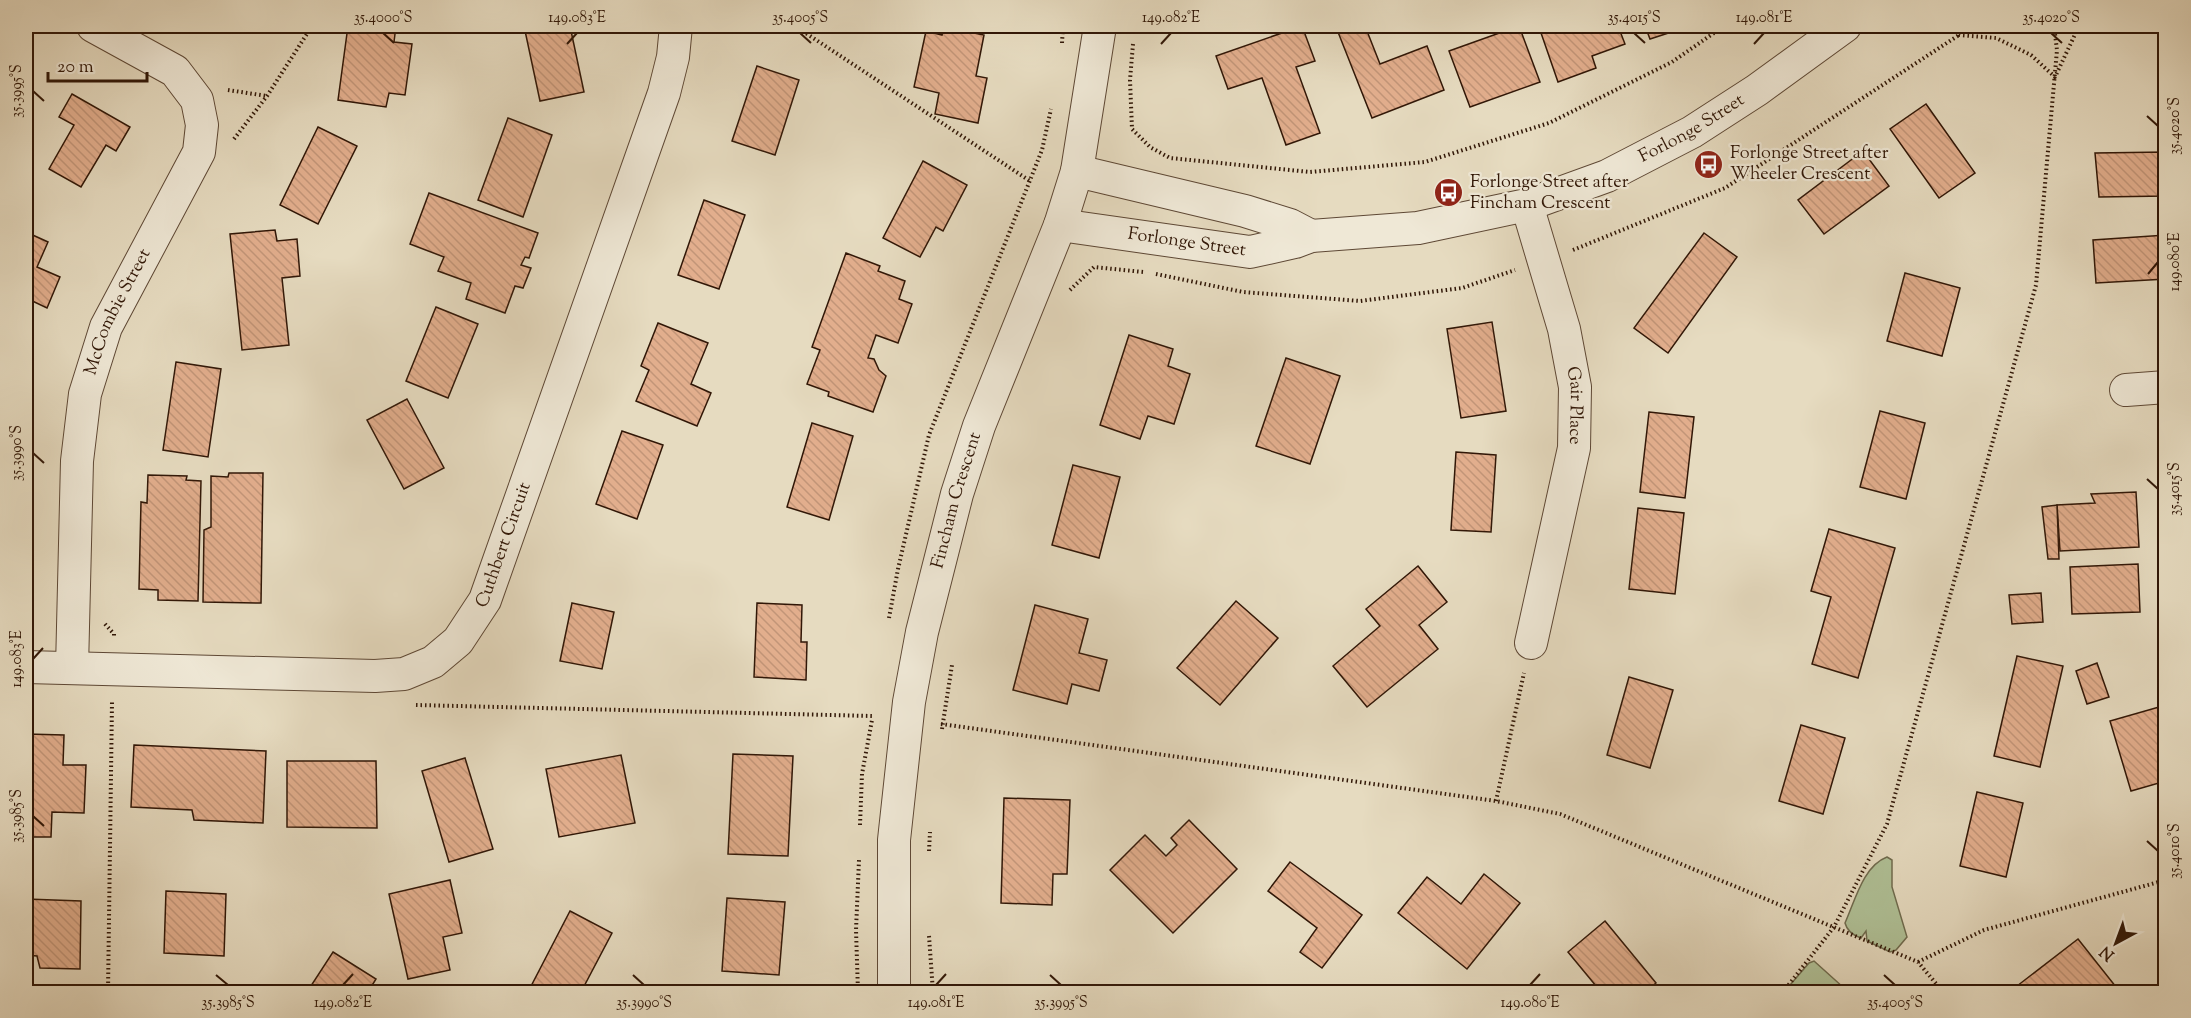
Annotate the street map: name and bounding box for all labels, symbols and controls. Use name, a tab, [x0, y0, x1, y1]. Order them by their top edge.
text: 35.4000°S	[354, 8, 412, 29]
text: 149.083°E	[548, 8, 606, 29]
text: 35.4005°S	[772, 8, 828, 29]
text: 149.082°E	[1142, 8, 1200, 29]
text: 35.4015°S	[1607, 8, 1661, 29]
text: 149.081°E	[1736, 8, 1792, 29]
text: 35.4020°S	[2022, 8, 2080, 29]
scale bar	[48, 45, 147, 83]
text: 20 m	[57, 55, 94, 81]
text: 35.3995°S	[7, 64, 28, 118]
street label: Forlonge Street	[1634, 88, 1750, 170]
text: 35.4020°S	[2165, 97, 2186, 155]
place label: Forlonge Street after Wheeler Crescent	[1730, 141, 1889, 188]
bus stop icon: Forlonge Street after Wheeler Crescent	[1693, 148, 1725, 180]
place label: Forlonge Street after Fincham Crescent	[1470, 170, 1629, 217]
bus stop icon: Forlonge Street after Fincham Crescent	[1433, 177, 1465, 209]
street label: Forlonge Street	[1126, 222, 1247, 264]
text: 149.080°E	[2165, 232, 2186, 292]
street label: McCombie Street	[79, 244, 158, 379]
street label: Gair Place	[1558, 364, 1588, 445]
text: 35.3990°S	[7, 425, 28, 481]
street label: Fincham Crescent	[926, 429, 989, 572]
text: 35.4015°S	[2165, 462, 2186, 516]
street label: Cuthbert Circuit	[470, 479, 538, 614]
text: 149.083°E	[7, 630, 28, 688]
text: 35.3985°S	[7, 789, 28, 843]
text: 35.4010°S	[2165, 823, 2186, 879]
north arrow	[2086, 913, 2146, 973]
text: N	[2095, 939, 2120, 965]
text: 35.3985°S	[201, 993, 255, 1014]
text: 149.082°E	[314, 993, 372, 1014]
text: 35.3990°S	[616, 993, 672, 1014]
text: 149.081°E	[908, 993, 964, 1014]
text: 35.3995°S	[1034, 993, 1088, 1014]
text: 149.080°E	[1500, 993, 1560, 1014]
text: 35.4005°S	[1867, 993, 1923, 1014]

